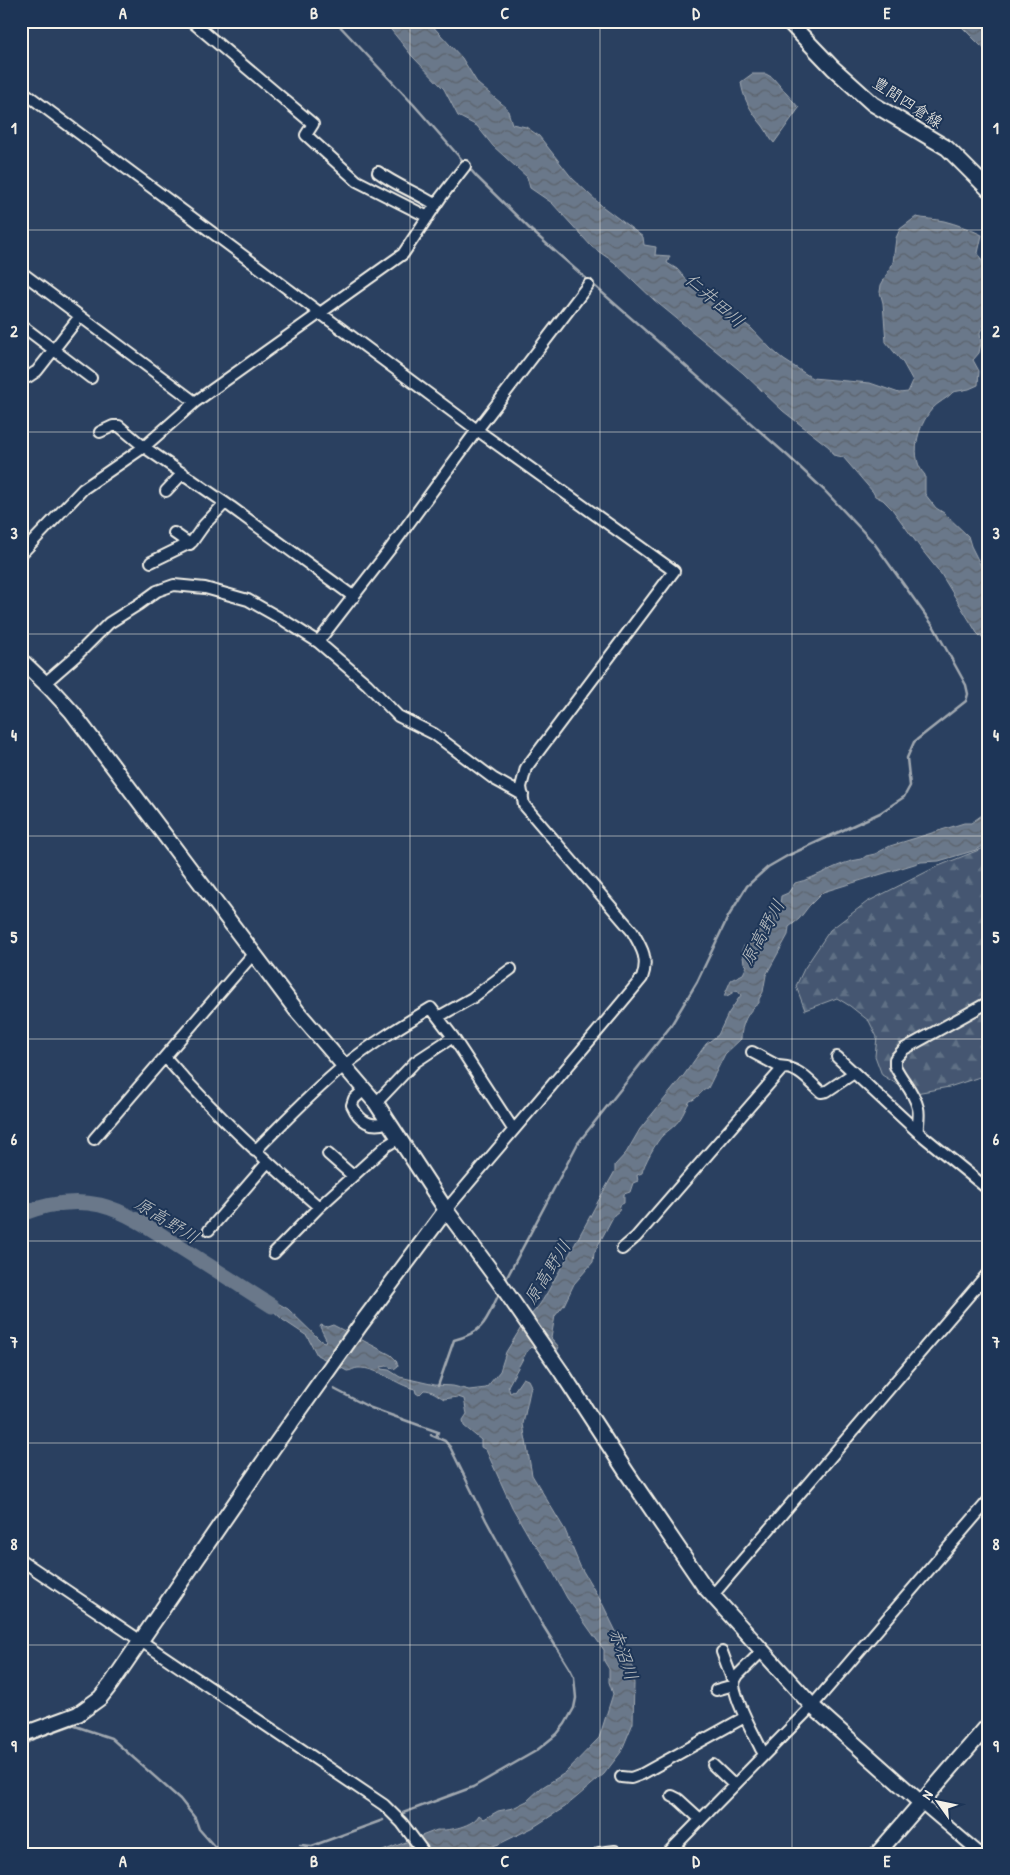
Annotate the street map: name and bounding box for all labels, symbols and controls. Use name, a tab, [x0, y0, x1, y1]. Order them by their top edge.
text: A	[119, 2, 127, 24]
text: B	[310, 2, 318, 24]
text: C	[501, 2, 510, 24]
text: D	[692, 2, 700, 24]
text: E	[883, 2, 891, 24]
street label: 豊間四倉線	[868, 71, 948, 133]
text: 1	[11, 117, 17, 139]
text: 1	[993, 117, 999, 139]
water label: 仁井田川	[680, 267, 750, 333]
text: 2	[10, 320, 18, 342]
text: 2	[992, 320, 1000, 342]
text: 3	[10, 522, 18, 544]
text: 3	[992, 522, 1000, 544]
text: 4	[11, 724, 17, 746]
text: 4	[993, 724, 999, 746]
water label: 原高野川	[734, 894, 790, 970]
text: 5	[11, 926, 18, 948]
text: 5	[993, 926, 1000, 948]
text: 6	[11, 1128, 18, 1150]
text: 6	[993, 1128, 1000, 1150]
water label: 原高野川	[130, 1190, 204, 1250]
water label: 原高野川	[517, 1235, 577, 1309]
text: 7	[9, 1331, 18, 1353]
text: 7	[991, 1331, 1000, 1353]
text: 8	[11, 1533, 18, 1555]
text: 8	[993, 1533, 1000, 1555]
water label: 赤沼川	[603, 1624, 645, 1684]
text: 9	[11, 1735, 17, 1757]
text: 9	[993, 1735, 999, 1757]
north arrow	[912, 1778, 962, 1828]
text: N	[917, 1786, 937, 1803]
text: A	[119, 1850, 127, 1872]
text: B	[310, 1850, 318, 1872]
text: C	[501, 1850, 510, 1872]
text: D	[692, 1850, 700, 1872]
text: E	[883, 1850, 891, 1872]

